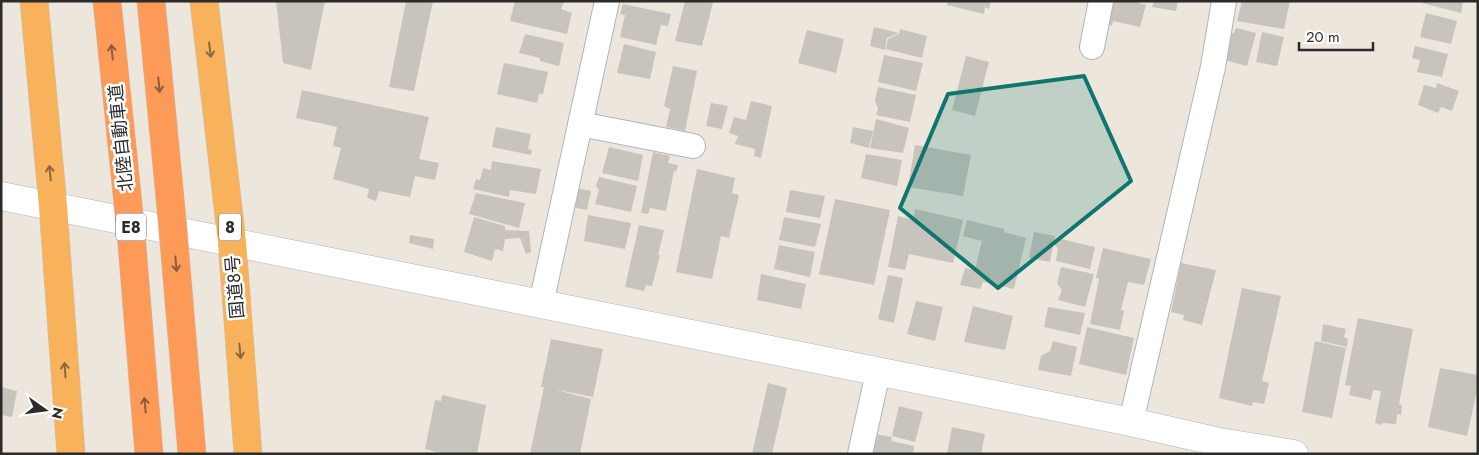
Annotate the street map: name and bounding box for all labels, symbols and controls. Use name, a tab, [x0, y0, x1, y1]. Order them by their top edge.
scale bar	[1299, 20, 1373, 52]
text: 20 m	[1306, 26, 1340, 48]
one-way arrow	[205, 41, 215, 57]
one-way arrow	[107, 44, 117, 60]
one-way arrow	[154, 76, 164, 92]
street label: 北陸自動車道	[102, 83, 140, 193]
one-way arrow	[45, 166, 55, 182]
road number: E8	[116, 213, 146, 240]
road number: 8	[219, 213, 241, 240]
street label: 国道8号	[219, 254, 251, 320]
one-way arrow	[171, 256, 181, 272]
one-way arrow	[235, 342, 245, 358]
one-way arrow	[61, 362, 70, 378]
north arrow	[20, 385, 70, 435]
one-way arrow	[141, 397, 150, 413]
text: N	[47, 405, 69, 421]

